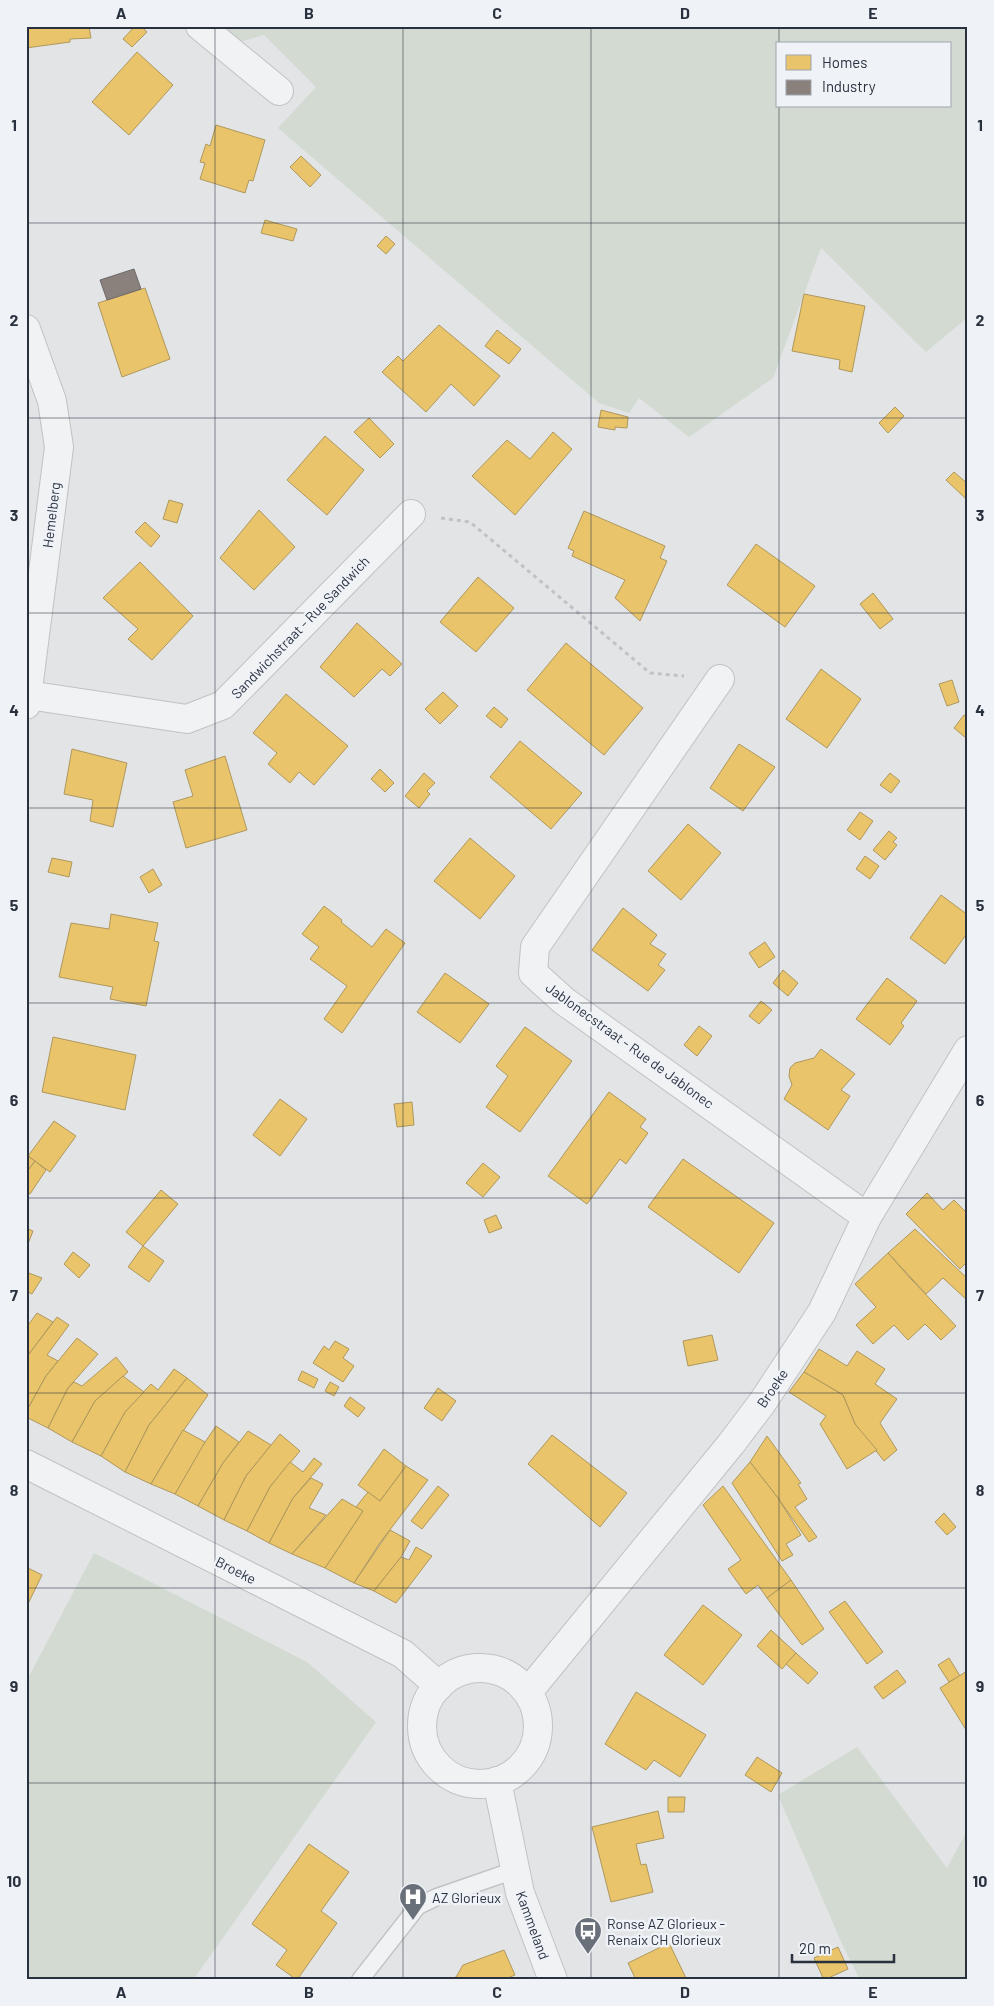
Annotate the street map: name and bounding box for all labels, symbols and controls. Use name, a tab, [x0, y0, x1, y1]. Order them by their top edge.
text: A	[116, 3, 127, 22]
text: B	[304, 3, 314, 22]
text: C	[492, 3, 502, 22]
text: D	[680, 3, 690, 22]
text: E	[868, 3, 878, 22]
legend	[776, 42, 952, 108]
text: Homes	[822, 53, 867, 71]
text: Industry	[822, 77, 876, 95]
text: 1	[11, 115, 17, 134]
text: 1	[977, 115, 983, 134]
text: 2	[10, 310, 19, 329]
text: 2	[976, 310, 985, 329]
street label: Hemelberg	[39, 481, 63, 549]
text: 3	[10, 505, 18, 524]
text: 3	[976, 505, 984, 524]
street label: Sandwichstraat - Rue Sandwich	[227, 552, 373, 702]
text: 4	[9, 700, 19, 719]
text: 4	[975, 700, 985, 719]
text: 5	[10, 895, 19, 914]
text: 5	[976, 895, 985, 914]
street label: Jablonecstraat - Rue de Jablonec	[543, 978, 717, 1112]
text: 6	[10, 1090, 19, 1109]
text: 6	[976, 1090, 985, 1109]
text: 7	[10, 1285, 18, 1304]
text: 7	[976, 1285, 984, 1304]
street label: Broeke	[753, 1365, 791, 1411]
text: 8	[10, 1480, 19, 1499]
text: 8	[976, 1480, 985, 1499]
street label: Broeke	[213, 1553, 259, 1587]
text: 9	[10, 1676, 18, 1695]
text: 9	[976, 1676, 984, 1695]
text: 10	[7, 1871, 21, 1890]
text: 10	[973, 1871, 987, 1890]
hospital icon: AZ Glorieux	[398, 1882, 428, 1921]
street label: Kammeland	[513, 1888, 553, 1962]
place label: AZ Glorieux	[432, 1889, 501, 1906]
place label: Ronse AZ Glorieux - Renaix CH Glorieux	[607, 1915, 725, 1948]
bus stop icon: Ronse AZ Glorieux - Renaix CH Glorieux	[573, 1916, 603, 1955]
scale bar	[792, 1931, 894, 1963]
text: 20 m	[799, 1939, 831, 1957]
text: A	[116, 1982, 127, 2001]
text: B	[304, 1982, 314, 2001]
text: C	[492, 1982, 502, 2001]
text: D	[680, 1982, 690, 2001]
text: E	[868, 1982, 878, 2001]

